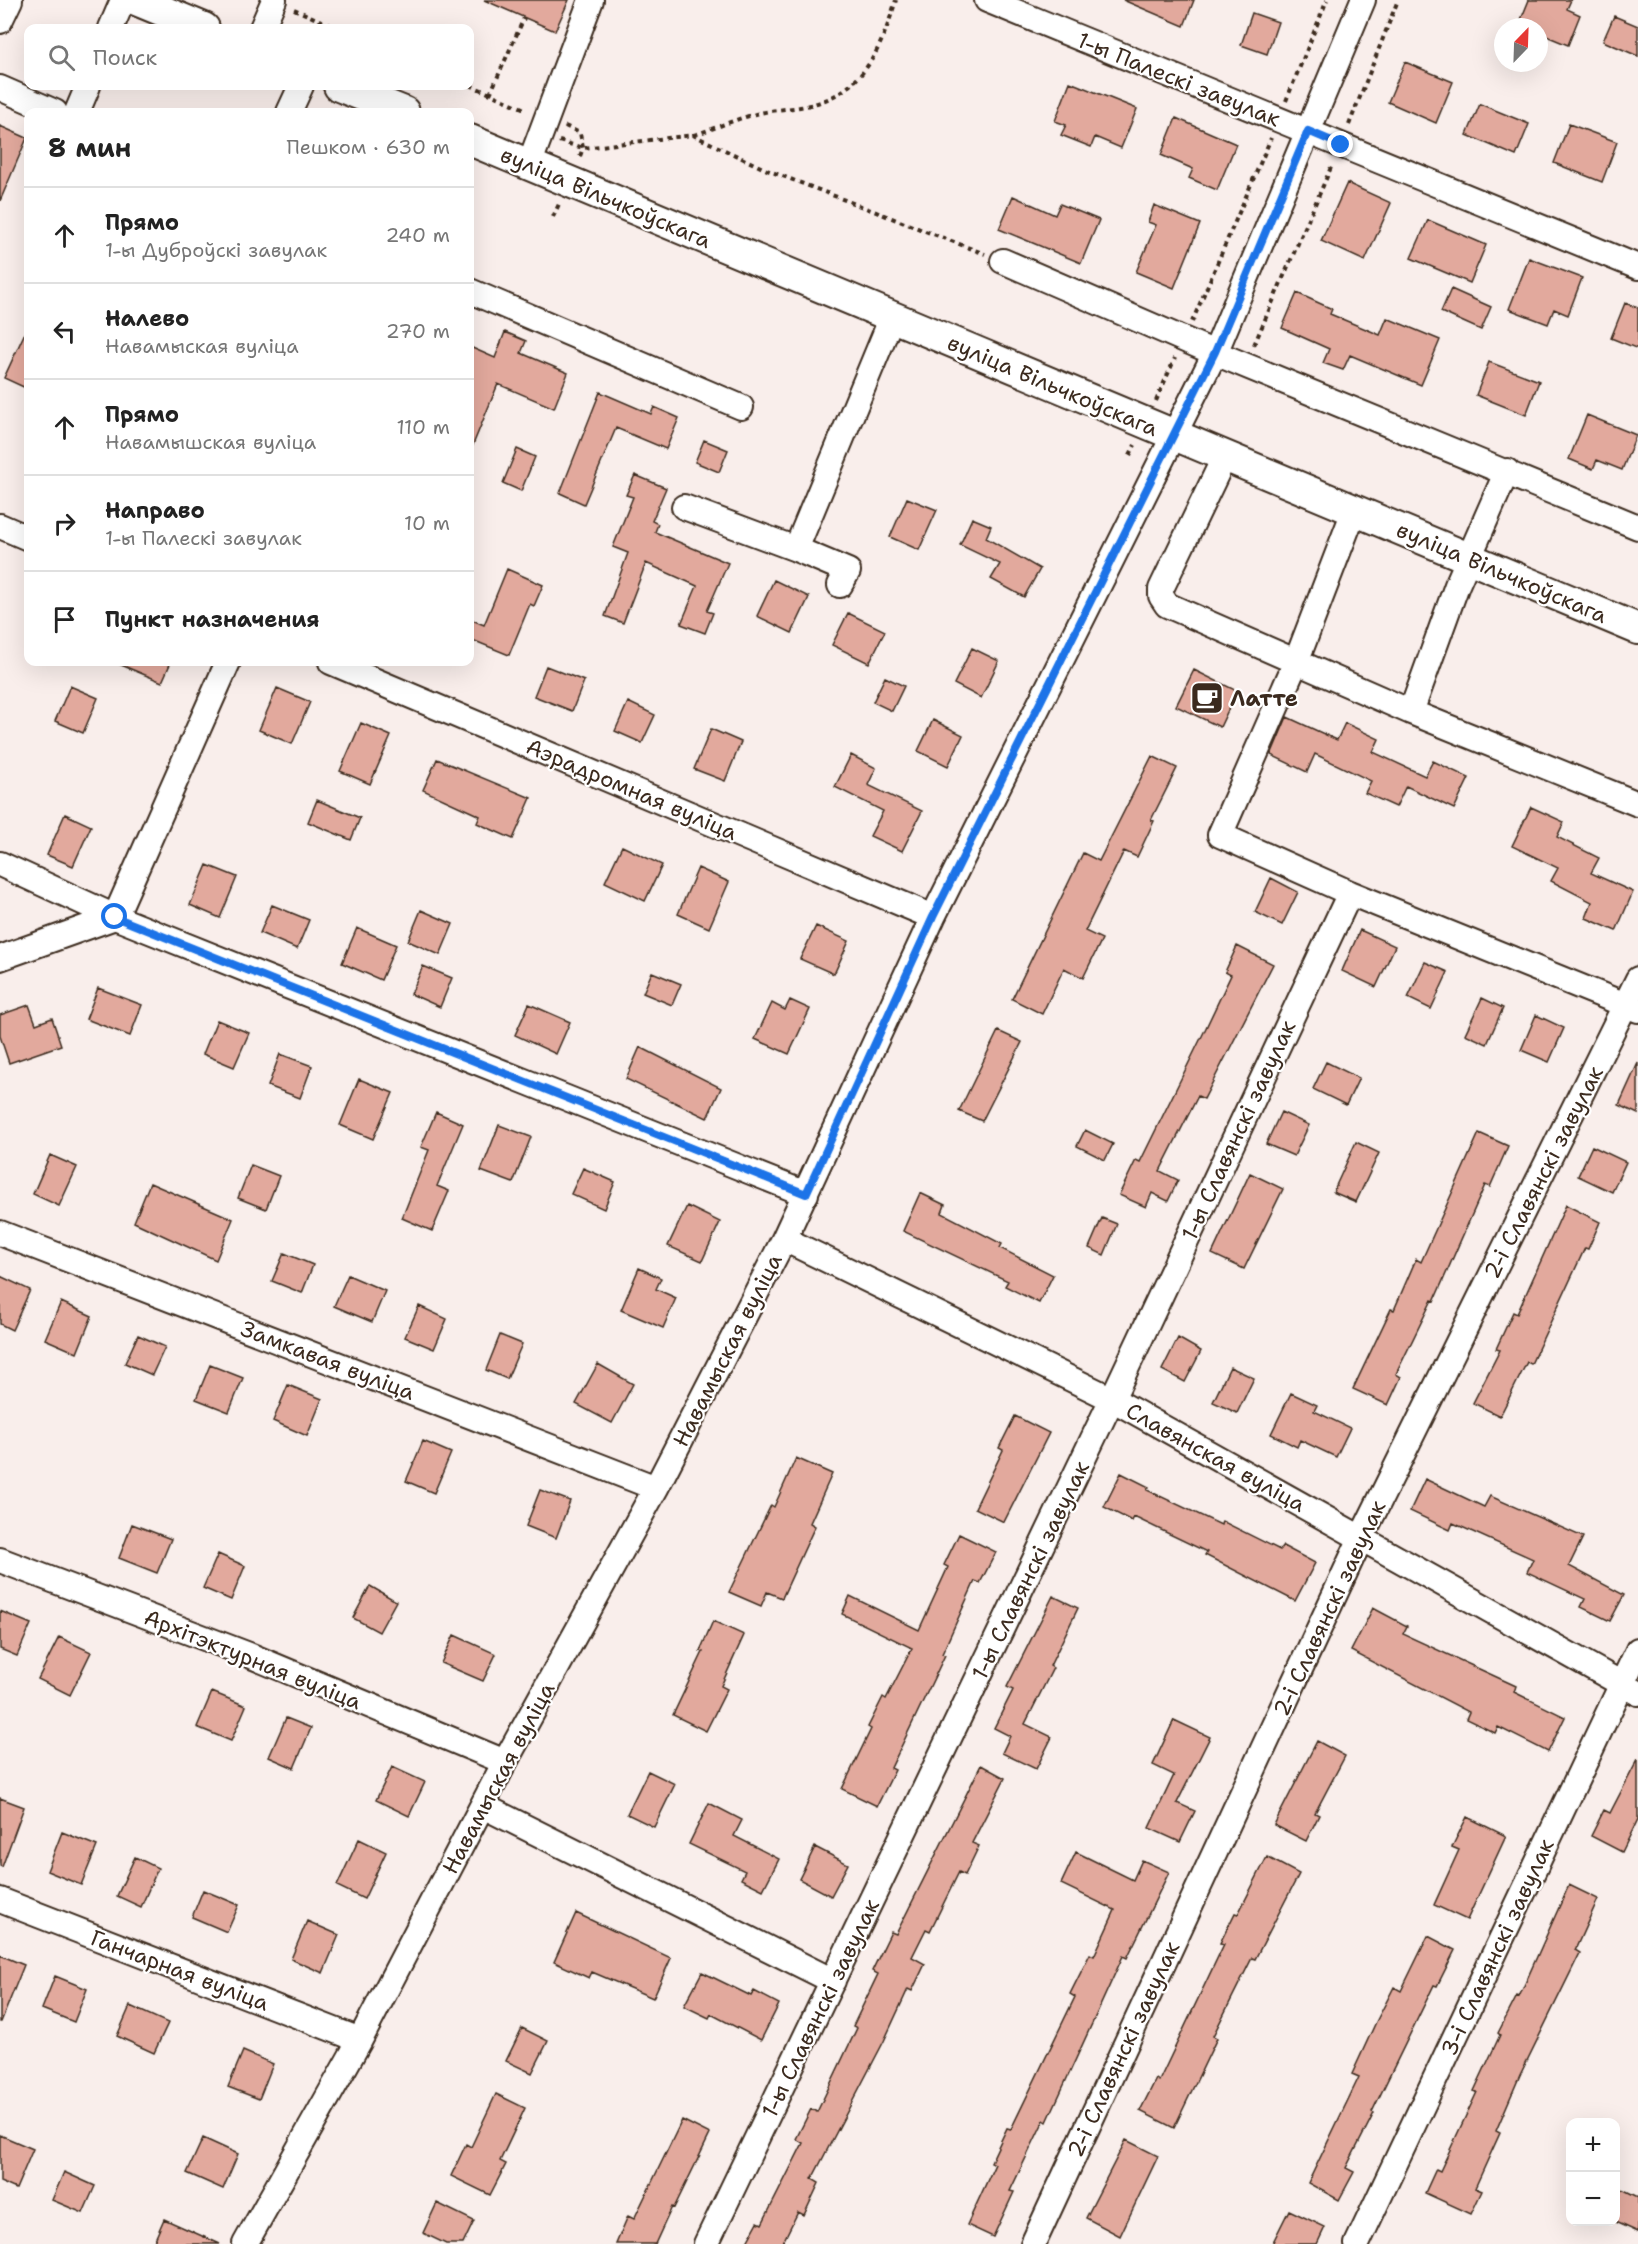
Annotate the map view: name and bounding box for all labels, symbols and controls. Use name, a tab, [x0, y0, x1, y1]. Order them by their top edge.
north arrow	[1494, 18, 1548, 72]
search box	[24, 24, 474, 90]
street label: 1-ы Палескі завулак	[1073, 25, 1285, 134]
icon: search	[45, 41, 78, 74]
text: Поиск	[93, 43, 157, 72]
text: 8 мин	[48, 130, 131, 165]
route end	[1327, 131, 1353, 157]
text: Пешком · 630 m	[286, 134, 450, 160]
street label: вуліца Вільчкоўскага	[496, 140, 716, 255]
text: Прямо	[105, 208, 179, 237]
icon: ahead	[48, 219, 81, 252]
text: 240 m	[385, 222, 450, 248]
text: 1-ы Дуброўскі завулак	[105, 237, 327, 263]
text: Налево	[105, 304, 189, 333]
icon: left	[48, 315, 81, 348]
text: 270 m	[386, 318, 450, 344]
street label: вуліца Вільчкоўскага	[943, 328, 1163, 443]
text: Навамыская вуліца	[105, 333, 299, 359]
text: Прямо	[105, 400, 179, 429]
icon: ahead	[48, 411, 81, 444]
text: 110 m	[396, 414, 450, 440]
text: Навамышская вуліца	[105, 429, 316, 455]
text: Направо	[105, 496, 205, 525]
icon: right	[48, 507, 81, 540]
text: 10 m	[404, 510, 450, 536]
street label: вуліца Вільчкоўскага	[1392, 515, 1612, 630]
text: 1-ы Палескі завулак	[105, 525, 302, 551]
icon: arrive	[48, 603, 81, 636]
text: Пункт назначения	[105, 605, 319, 634]
cafe icon: Латте	[1189, 680, 1225, 716]
place label: Латте	[1230, 684, 1298, 713]
street label: Аэрадромная вуліца	[522, 732, 742, 847]
route start	[101, 903, 127, 929]
street label: 1-ы Славянскі завулак	[1175, 1015, 1302, 1245]
street label: 2-і Славянскі завулак	[1477, 1061, 1610, 1283]
street label: Навамыская вуліца	[666, 1248, 789, 1452]
street label: Замкавая вуліца	[237, 1314, 419, 1407]
street label: Славянская вуліца	[1121, 1396, 1311, 1519]
street label: 1-ы Славянскі завулак	[965, 1456, 1096, 1684]
street label: 2-і Славянскі завулак	[1267, 1495, 1392, 1721]
street label: Архітэктурная вуліца	[140, 1603, 366, 1716]
street label: Навамыская вуліца	[436, 1677, 561, 1879]
street label: 3-і Славянскі завулак	[1434, 1834, 1561, 2060]
street label: 1-ы Славянскі завулак	[755, 1894, 886, 2122]
street label: Ганчарная вуліца	[87, 1923, 273, 2018]
street label: 2-і Славянскі завулак	[1061, 1936, 1186, 2162]
map controls	[1566, 2118, 1620, 2226]
button: +	[1566, 2118, 1620, 2172]
button: −	[1566, 2172, 1620, 2226]

